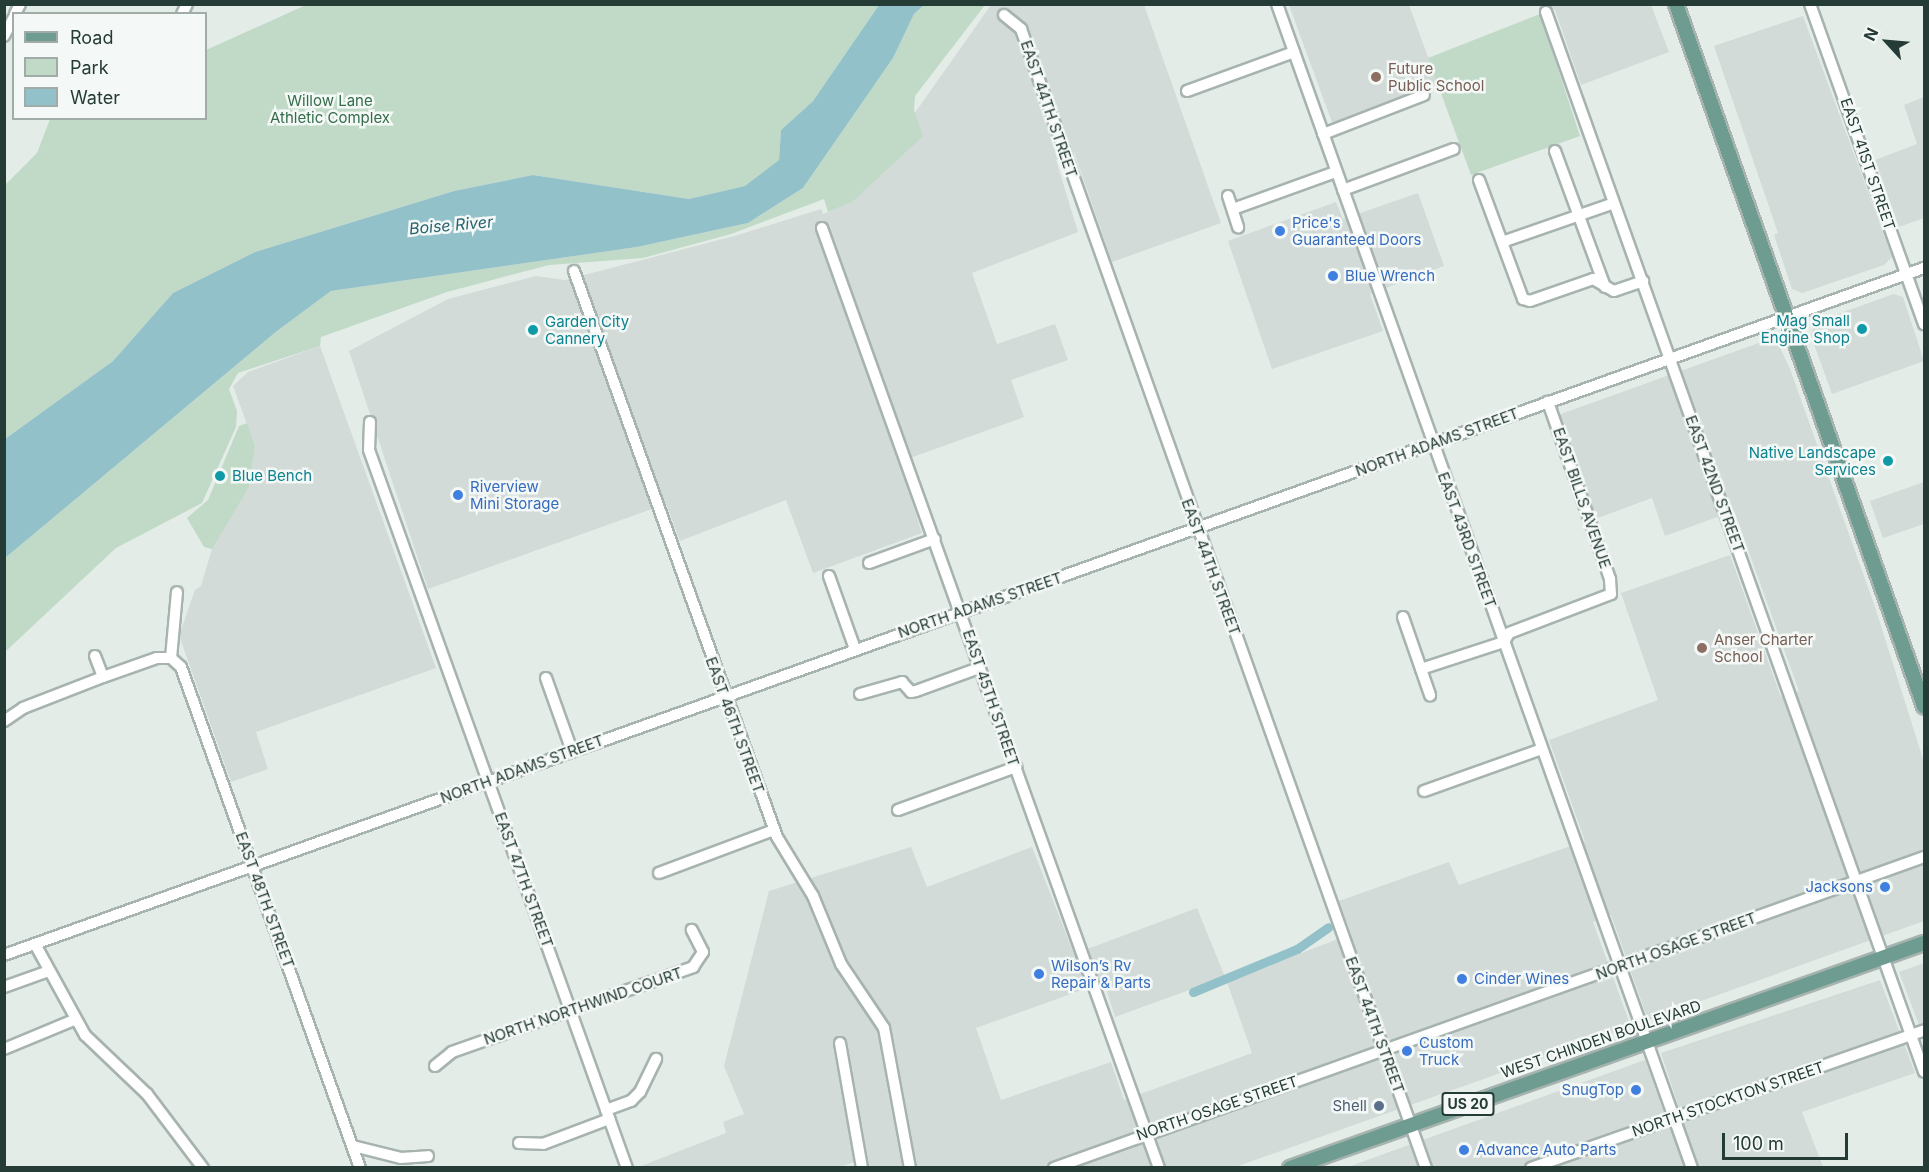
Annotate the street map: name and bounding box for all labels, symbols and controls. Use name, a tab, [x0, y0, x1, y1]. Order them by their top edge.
legend	[12, 12, 207, 120]
north arrow	[1857, 12, 1917, 72]
text: N	[1859, 24, 1882, 44]
text: Road	[70, 27, 113, 48]
street label: EAST 44TH STREET	[1017, 38, 1081, 180]
text: Park	[70, 57, 109, 78]
place label: Future Public School	[1388, 59, 1484, 94]
marker: Future Public School	[1369, 70, 1383, 84]
text: Water	[70, 87, 120, 108]
park label: Willow Lane Athletic Complex	[270, 91, 390, 126]
street label: EAST 41ST STREET	[1837, 96, 1899, 232]
water label: Boise River	[408, 212, 494, 238]
place label: Price's Guaranteed Doors	[1292, 213, 1421, 248]
marker: Price's Guaranteed Doors	[1273, 224, 1287, 238]
place label: Blue Wrench	[1345, 267, 1435, 285]
marker: Blue Wrench	[1326, 269, 1340, 283]
place label: Mag Small Engine Shop	[1761, 311, 1850, 346]
place label: Garden City Cannery	[545, 312, 629, 347]
marker: Mag Small Engine Shop	[1855, 322, 1869, 336]
marker: Garden City Cannery	[526, 323, 540, 337]
street label: NORTH ADAMS STREET	[1353, 404, 1521, 480]
street label: EAST 42ND STREET	[1682, 413, 1748, 555]
street label: EAST BILLS AVENUE	[1549, 425, 1615, 571]
place label: Native Landscape Services	[1749, 443, 1876, 478]
marker: Native Landscape Services	[1881, 454, 1895, 468]
place label: Blue Bench	[232, 467, 312, 485]
marker: Blue Bench	[213, 469, 227, 483]
street label: EAST 43RD STREET	[1434, 470, 1500, 610]
place label: Riverview Mini Storage	[470, 477, 559, 512]
marker: Riverview Mini Storage	[451, 488, 465, 502]
street label: EAST 44TH STREET	[1178, 496, 1244, 638]
street label: NORTH ADAMS STREET	[895, 568, 1065, 642]
street label: EAST 45TH STREET	[959, 627, 1023, 769]
place label: Anser Charter School	[1714, 630, 1813, 665]
marker: Anser Charter School	[1695, 641, 1709, 655]
street label: EAST 46TH STREET	[702, 654, 768, 796]
street label: NORTH ADAMS STREET	[438, 731, 606, 807]
street label: EAST 47TH STREET	[491, 810, 557, 950]
street label: EAST 48TH STREET	[232, 829, 298, 971]
place label: Jacksons	[1806, 878, 1873, 896]
marker: Jacksons	[1878, 880, 1892, 894]
street label: NORTH OSAGE STREET	[1593, 909, 1759, 983]
street label: EAST 44TH STREET	[1342, 954, 1408, 1096]
place label: Wilson’s Rv Repair & Parts	[1051, 956, 1151, 991]
street label: NORTH NORTHWIND COURT	[481, 964, 685, 1048]
marker: Wilson’s Rv Repair & Parts	[1032, 967, 1046, 981]
place label: Cinder Wines	[1474, 970, 1569, 988]
marker: Cinder Wines	[1455, 972, 1469, 986]
street label: WEST CHINDEN BOULEVARD	[1499, 996, 1703, 1082]
place label: Custom Truck	[1419, 1033, 1474, 1068]
marker: Custom Truck	[1400, 1044, 1414, 1058]
street label: NORTH STOCKTON STREET	[1630, 1058, 1826, 1140]
street label: NORTH OSAGE STREET	[1134, 1072, 1300, 1144]
place label: SnugTop	[1562, 1081, 1624, 1099]
marker: SnugTop	[1629, 1083, 1643, 1097]
road number: US 20	[1441, 1093, 1495, 1115]
place label: Shell	[1332, 1097, 1367, 1115]
marker: Shell	[1372, 1099, 1386, 1113]
scale bar	[1725, 1121, 1851, 1159]
text: 100 m	[1733, 1133, 1784, 1154]
place label: Advance Auto Parts	[1476, 1141, 1617, 1159]
marker: Advance Auto Parts	[1457, 1143, 1471, 1157]

